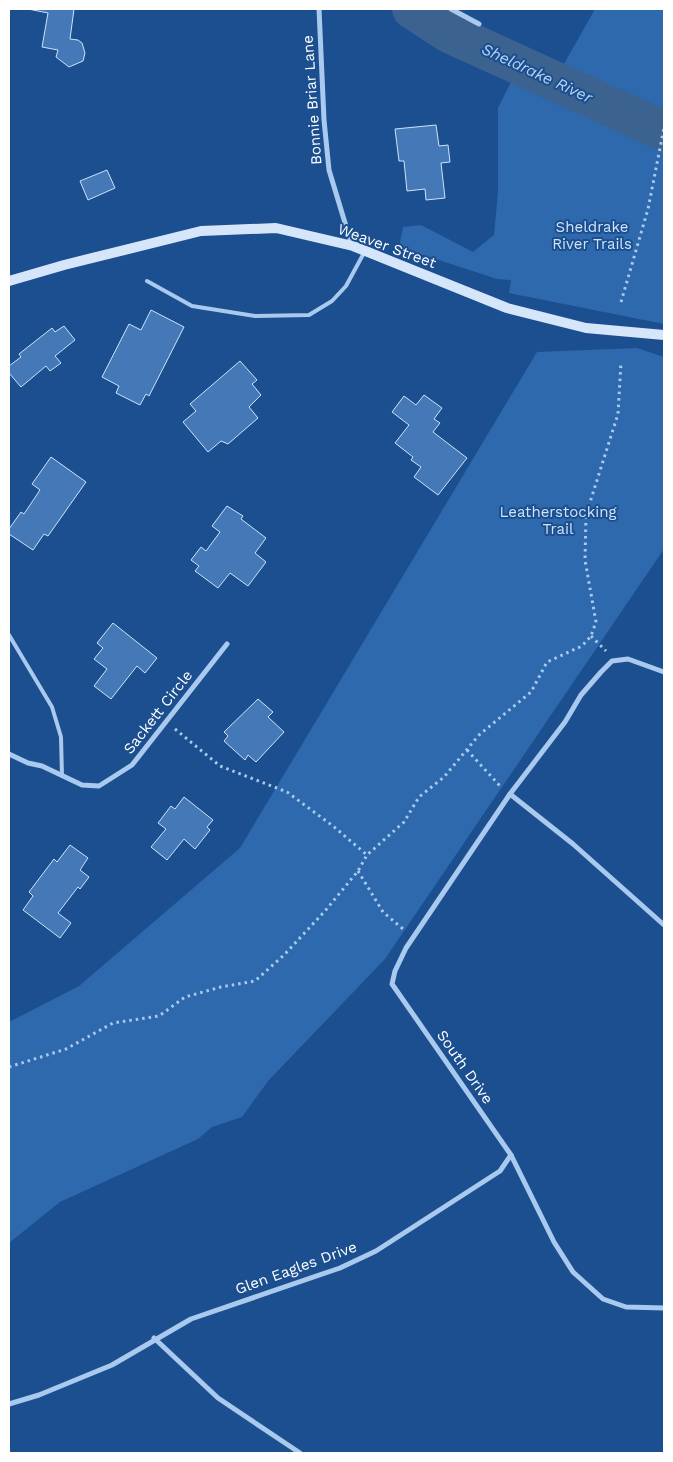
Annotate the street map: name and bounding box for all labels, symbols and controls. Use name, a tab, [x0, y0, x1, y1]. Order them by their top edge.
street label: Bonnie Briar Lane	[298, 35, 326, 165]
water label: Sheldrake River	[479, 39, 596, 107]
park label: Sheldrake River Trails	[552, 218, 632, 253]
street label: Weaver Street	[335, 220, 439, 272]
park label: Leatherstocking Trail	[500, 503, 616, 538]
street label: Sackett Circle	[120, 666, 196, 758]
street label: South Drive	[433, 1027, 497, 1107]
street label: Glen Eagles Drive	[233, 1238, 359, 1298]

